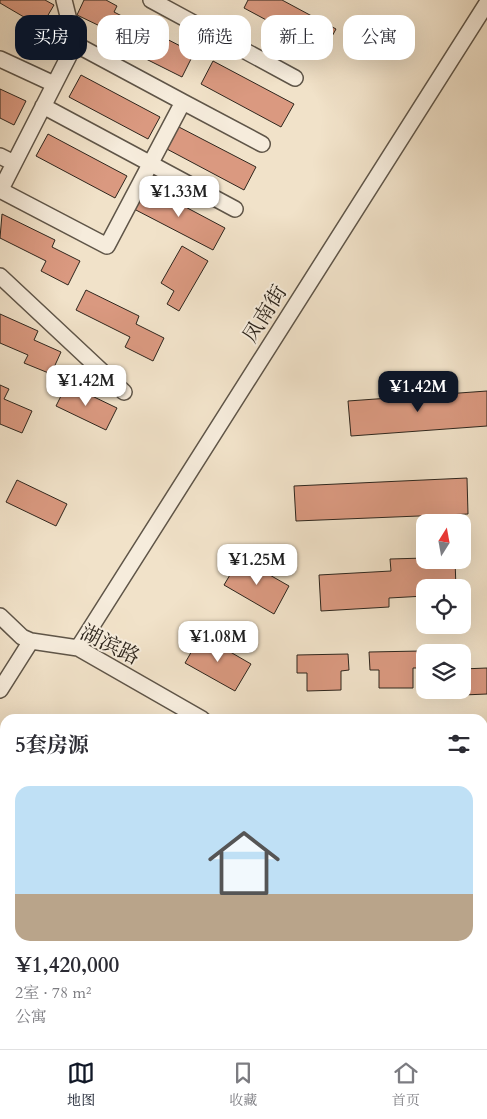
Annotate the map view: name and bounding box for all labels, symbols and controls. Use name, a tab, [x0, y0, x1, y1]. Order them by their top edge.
chip: 买房	[15, 15, 87, 60]
chip: 租房	[97, 15, 169, 60]
chip: 筛选	[179, 15, 251, 60]
chip: 新上	[261, 15, 333, 60]
chip: 公寓	[343, 15, 415, 60]
pin: ¥1.33M	[138, 176, 220, 218]
text: ¥1.33M	[150, 181, 208, 203]
street label: 凤南街	[236, 280, 294, 348]
pin: ¥1.42M	[45, 364, 127, 407]
text: ¥1.42M	[57, 370, 115, 392]
pin: ¥1.42M	[377, 370, 459, 413]
text: ¥1.42M	[389, 376, 447, 398]
north arrow	[416, 514, 471, 569]
map controls	[416, 514, 471, 699]
pin: ¥1.25M	[216, 544, 298, 586]
text: ¥1.25M	[228, 549, 286, 571]
button: locate	[416, 579, 471, 634]
street label: 湖滨路	[75, 618, 145, 672]
pin: ¥1.08M	[177, 620, 259, 663]
text: ¥1.08M	[189, 626, 247, 648]
button: layers	[416, 644, 471, 699]
icon: filters	[445, 730, 473, 758]
text: 5套房源	[15, 731, 89, 760]
icon: home	[199, 818, 289, 908]
text: ¥1,420,000	[15, 951, 119, 980]
text: 2室 · 78 m²	[15, 982, 91, 1004]
text: 公寓	[15, 1006, 47, 1028]
tab: 地图	[67, 1059, 95, 1110]
tab: 收藏	[229, 1059, 257, 1110]
tab: 首页	[392, 1059, 420, 1110]

